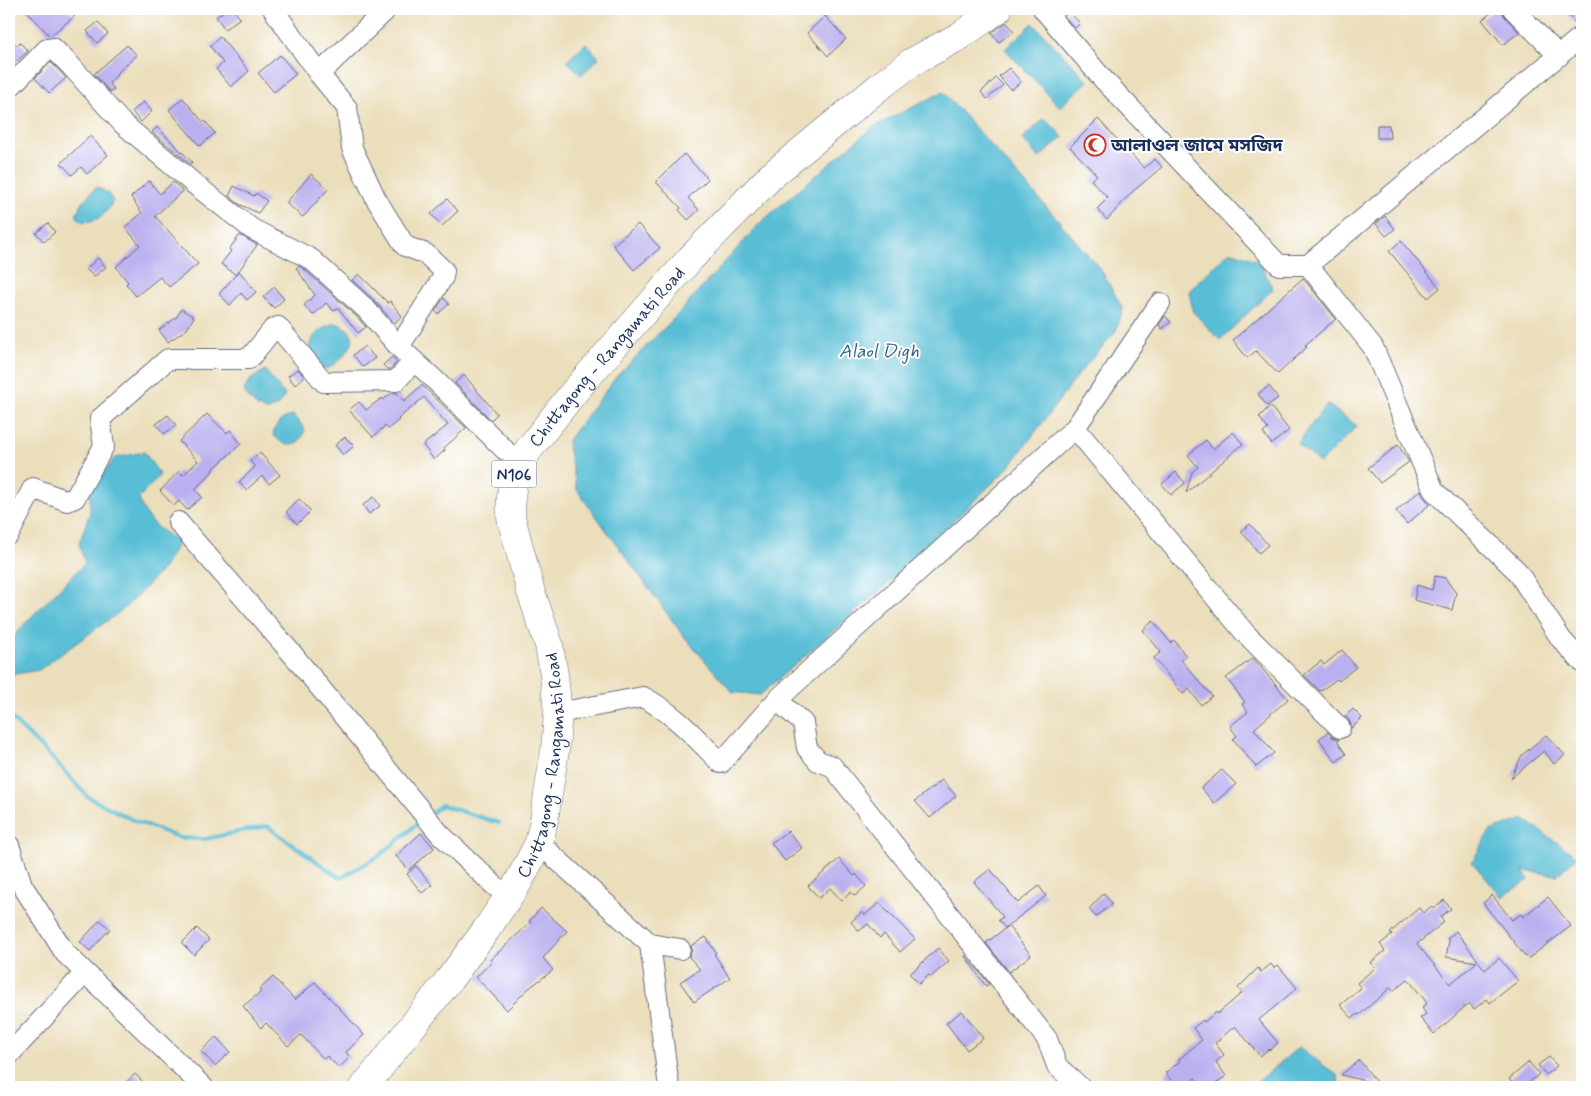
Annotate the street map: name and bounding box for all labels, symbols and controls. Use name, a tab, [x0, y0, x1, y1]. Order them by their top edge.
mosque icon: আলাওল জামে মসজিদ	[1083, 133, 1107, 157]
place label: আলাওল জামে মসজিদ	[1110, 134, 1283, 158]
street label: Chittagong - Rangamati Road	[524, 262, 691, 453]
water label: Alaol Digh	[839, 339, 919, 364]
road number: N106	[492, 460, 536, 488]
street label: Chittagong - Rangamati Road	[512, 651, 571, 883]

